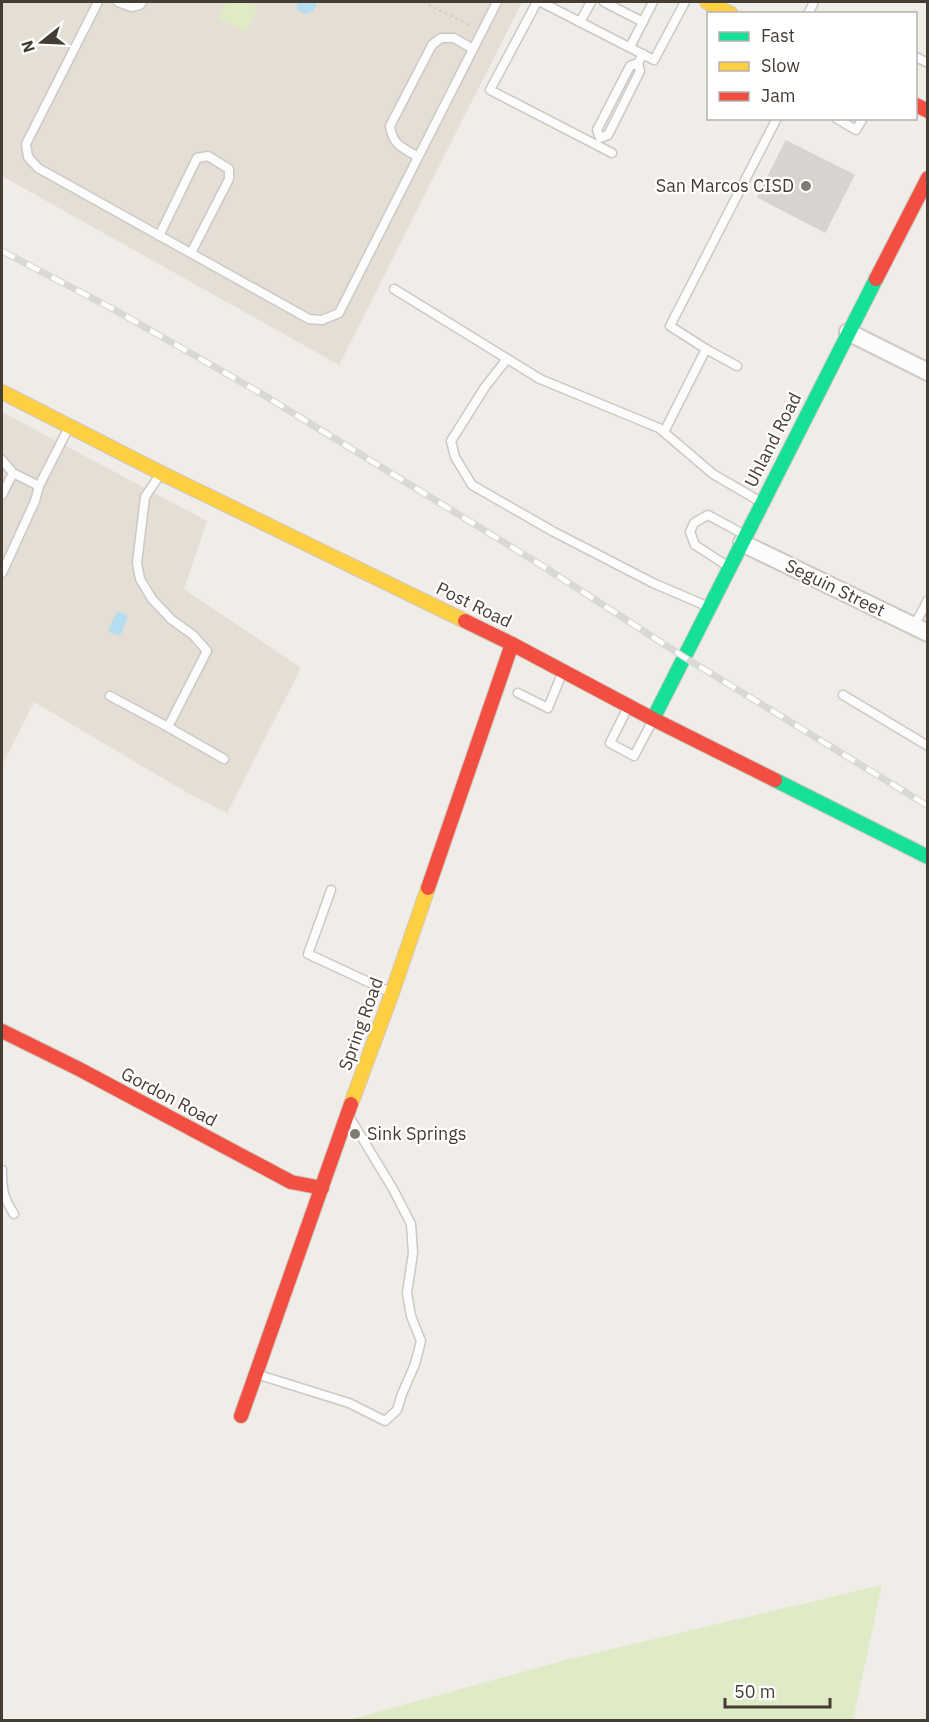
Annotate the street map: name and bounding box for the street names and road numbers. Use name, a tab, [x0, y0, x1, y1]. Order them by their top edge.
street label: Uhland Road	[739, 389, 806, 491]
street label: Seguin Street	[781, 553, 889, 622]
street label: Post Road	[433, 576, 516, 633]
street label: Spring Road	[333, 974, 388, 1074]
street label: Gordon Road	[117, 1062, 221, 1131]

